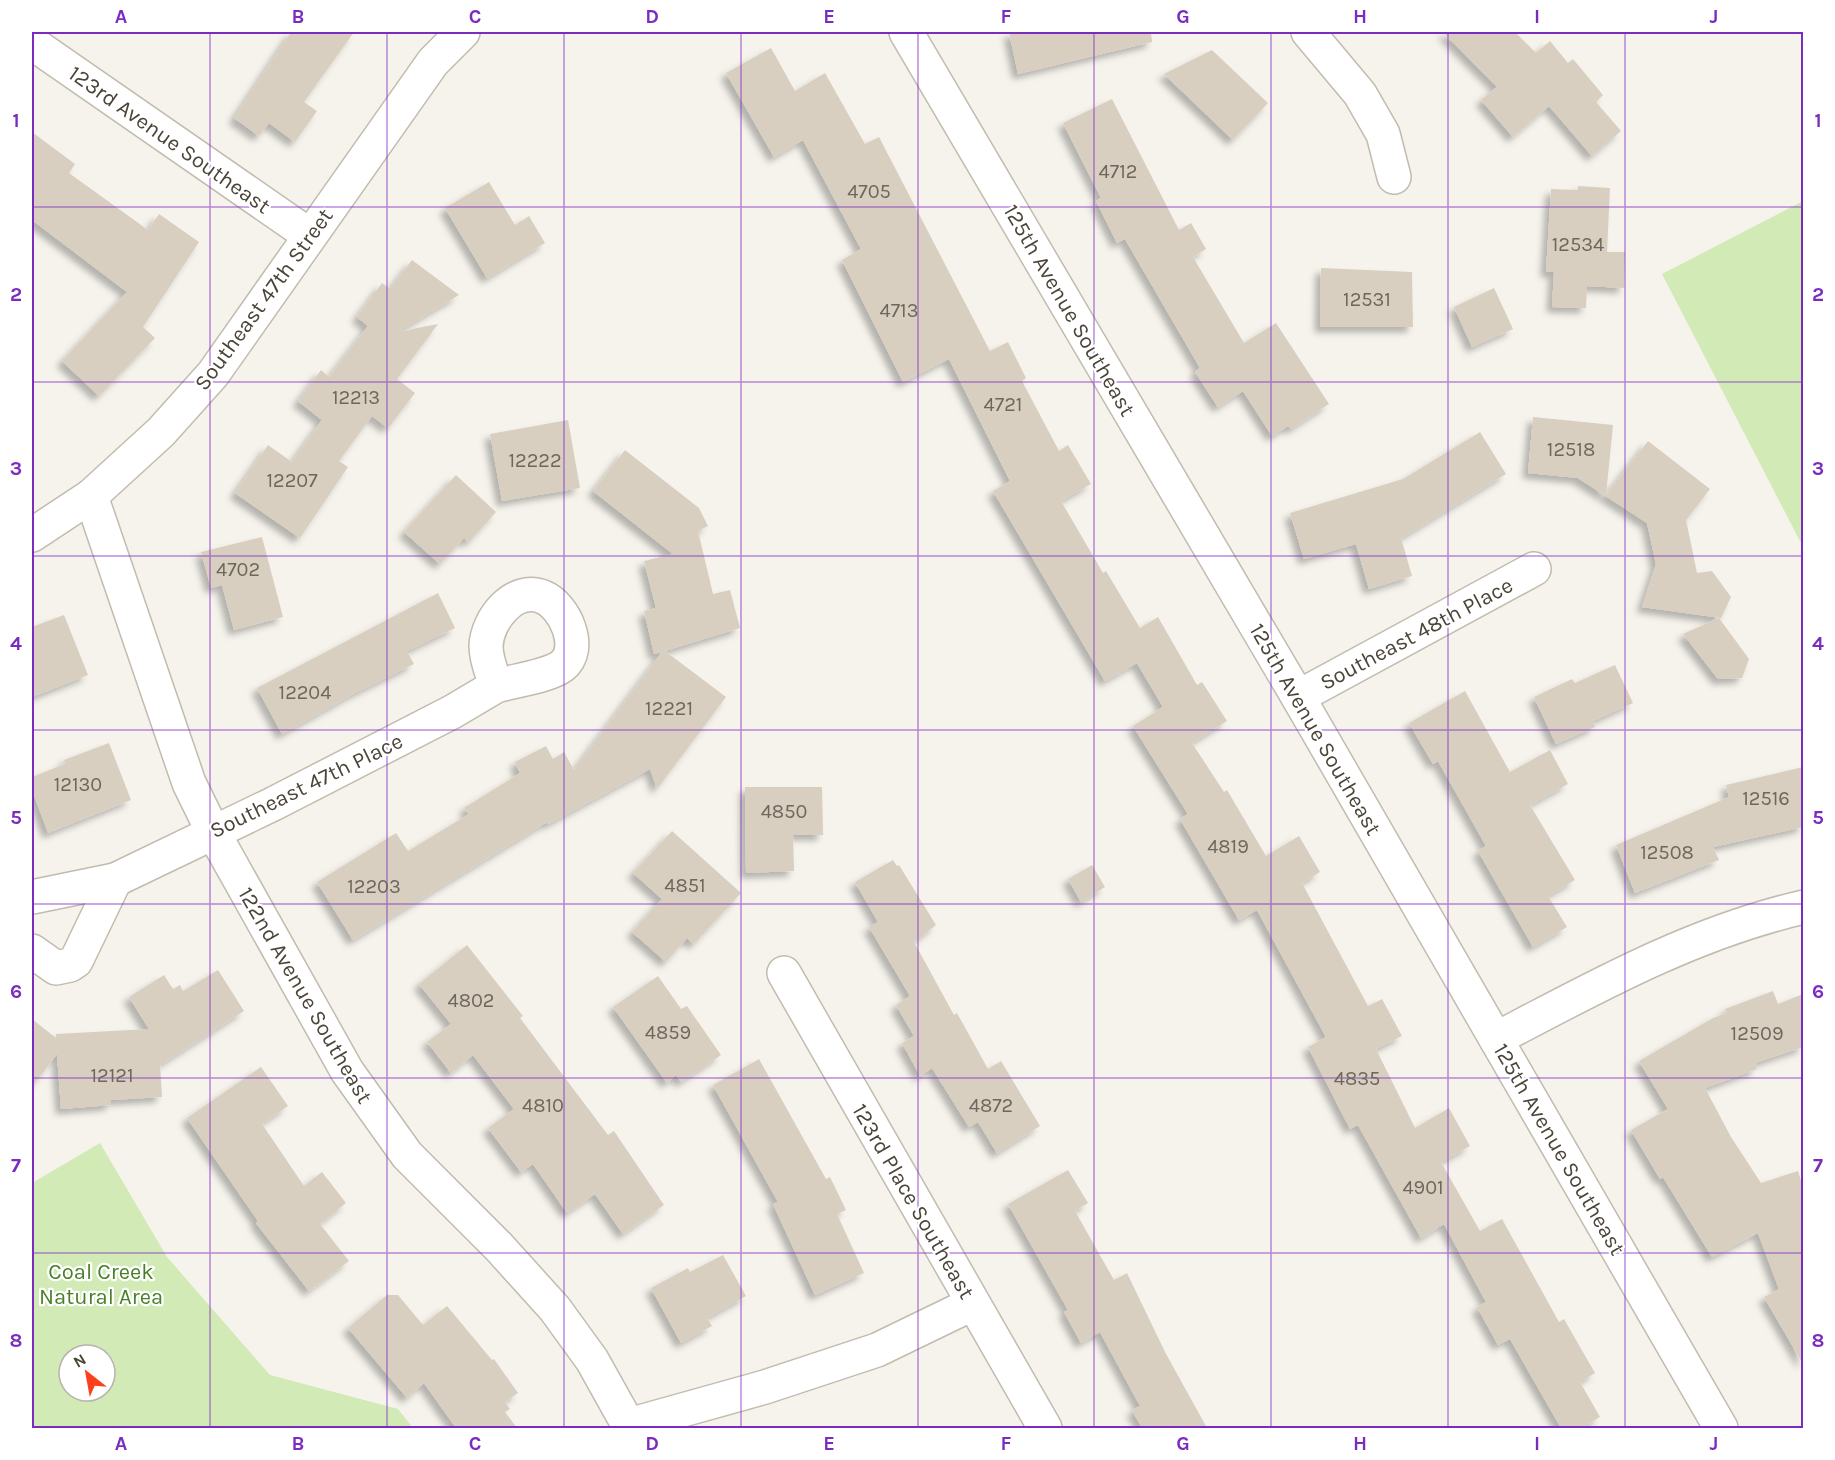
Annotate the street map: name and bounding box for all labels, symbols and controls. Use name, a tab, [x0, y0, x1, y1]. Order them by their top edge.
text: A	[115, 5, 128, 28]
text: B	[292, 5, 304, 28]
text: C	[469, 5, 481, 28]
text: D	[645, 5, 659, 28]
text: E	[823, 5, 835, 28]
text: F	[1001, 5, 1012, 28]
text: G	[1176, 5, 1190, 28]
text: H	[1353, 5, 1367, 28]
text: I	[1534, 5, 1540, 28]
text: J	[1710, 5, 1718, 28]
street label: 123rd Avenue Southeast	[64, 60, 275, 219]
text: 1	[12, 109, 20, 132]
text: 1	[1814, 109, 1822, 132]
house number: 4712	[1099, 160, 1137, 183]
house number: 4705	[847, 180, 891, 203]
street label: 125th Avenue Southeast	[998, 200, 1140, 421]
street label: Southeast 47th Street	[189, 204, 339, 396]
house number: 12534	[1552, 233, 1604, 256]
text: 2	[10, 283, 22, 306]
text: 2	[1812, 283, 1824, 306]
house number: 12531	[1343, 288, 1391, 311]
house number: 4713	[880, 299, 918, 322]
house number: 12213	[332, 386, 380, 409]
house number: 4721	[984, 393, 1022, 416]
house number: 12518	[1547, 438, 1595, 461]
house number: 12222	[509, 449, 561, 472]
text: 3	[10, 457, 22, 480]
text: 3	[1812, 457, 1824, 480]
house number: 12207	[266, 469, 318, 492]
house number: 4702	[216, 558, 260, 581]
street label: Southeast 48th Place	[1316, 572, 1517, 696]
street label: 125th Avenue Southeast	[1244, 619, 1386, 840]
text: 4	[10, 632, 22, 655]
text: 4	[1812, 632, 1824, 655]
house number: 12204	[279, 681, 331, 704]
house number: 12221	[645, 697, 693, 720]
street label: Southeast 47th Place	[206, 728, 407, 844]
house number: 12130	[54, 773, 102, 796]
house number: 12516	[1742, 787, 1790, 810]
house number: 4850	[761, 800, 807, 823]
text: 5	[10, 806, 22, 829]
text: 5	[1812, 806, 1824, 829]
house number: 4819	[1207, 835, 1249, 858]
house number: 12508	[1640, 841, 1694, 864]
house number: 4851	[664, 874, 706, 897]
house number: 12203	[347, 875, 401, 898]
street label: 122nd Avenue Southeast	[233, 883, 378, 1108]
text: 6	[10, 980, 22, 1003]
text: 6	[1812, 980, 1824, 1003]
house number: 4802	[448, 989, 494, 1012]
house number: 4859	[645, 1021, 691, 1044]
house number: 12509	[1731, 1022, 1783, 1045]
street label: 125th Avenue Southeast	[1488, 1039, 1630, 1260]
house number: 12121	[90, 1064, 134, 1087]
house number: 4835	[1334, 1067, 1380, 1090]
house number: 4810	[522, 1094, 564, 1117]
house number: 4872	[969, 1094, 1013, 1117]
street label: 123rd Place Southeast	[847, 1099, 980, 1304]
text: 7	[11, 1154, 21, 1177]
text: 7	[1813, 1154, 1823, 1177]
house number: 4901	[1402, 1176, 1444, 1199]
park label: Coal Creek Natural Area	[39, 1259, 163, 1310]
text: 8	[10, 1329, 22, 1352]
text: 8	[1812, 1329, 1824, 1352]
north arrow	[57, 1343, 117, 1403]
text: N	[70, 1349, 89, 1372]
text: A	[115, 1432, 128, 1455]
text: B	[292, 1432, 304, 1455]
text: C	[469, 1432, 481, 1455]
text: D	[645, 1432, 659, 1455]
text: E	[823, 1432, 835, 1455]
text: F	[1001, 1432, 1012, 1455]
text: G	[1176, 1432, 1190, 1455]
text: H	[1353, 1432, 1367, 1455]
text: I	[1534, 1432, 1540, 1455]
text: J	[1710, 1432, 1718, 1455]

